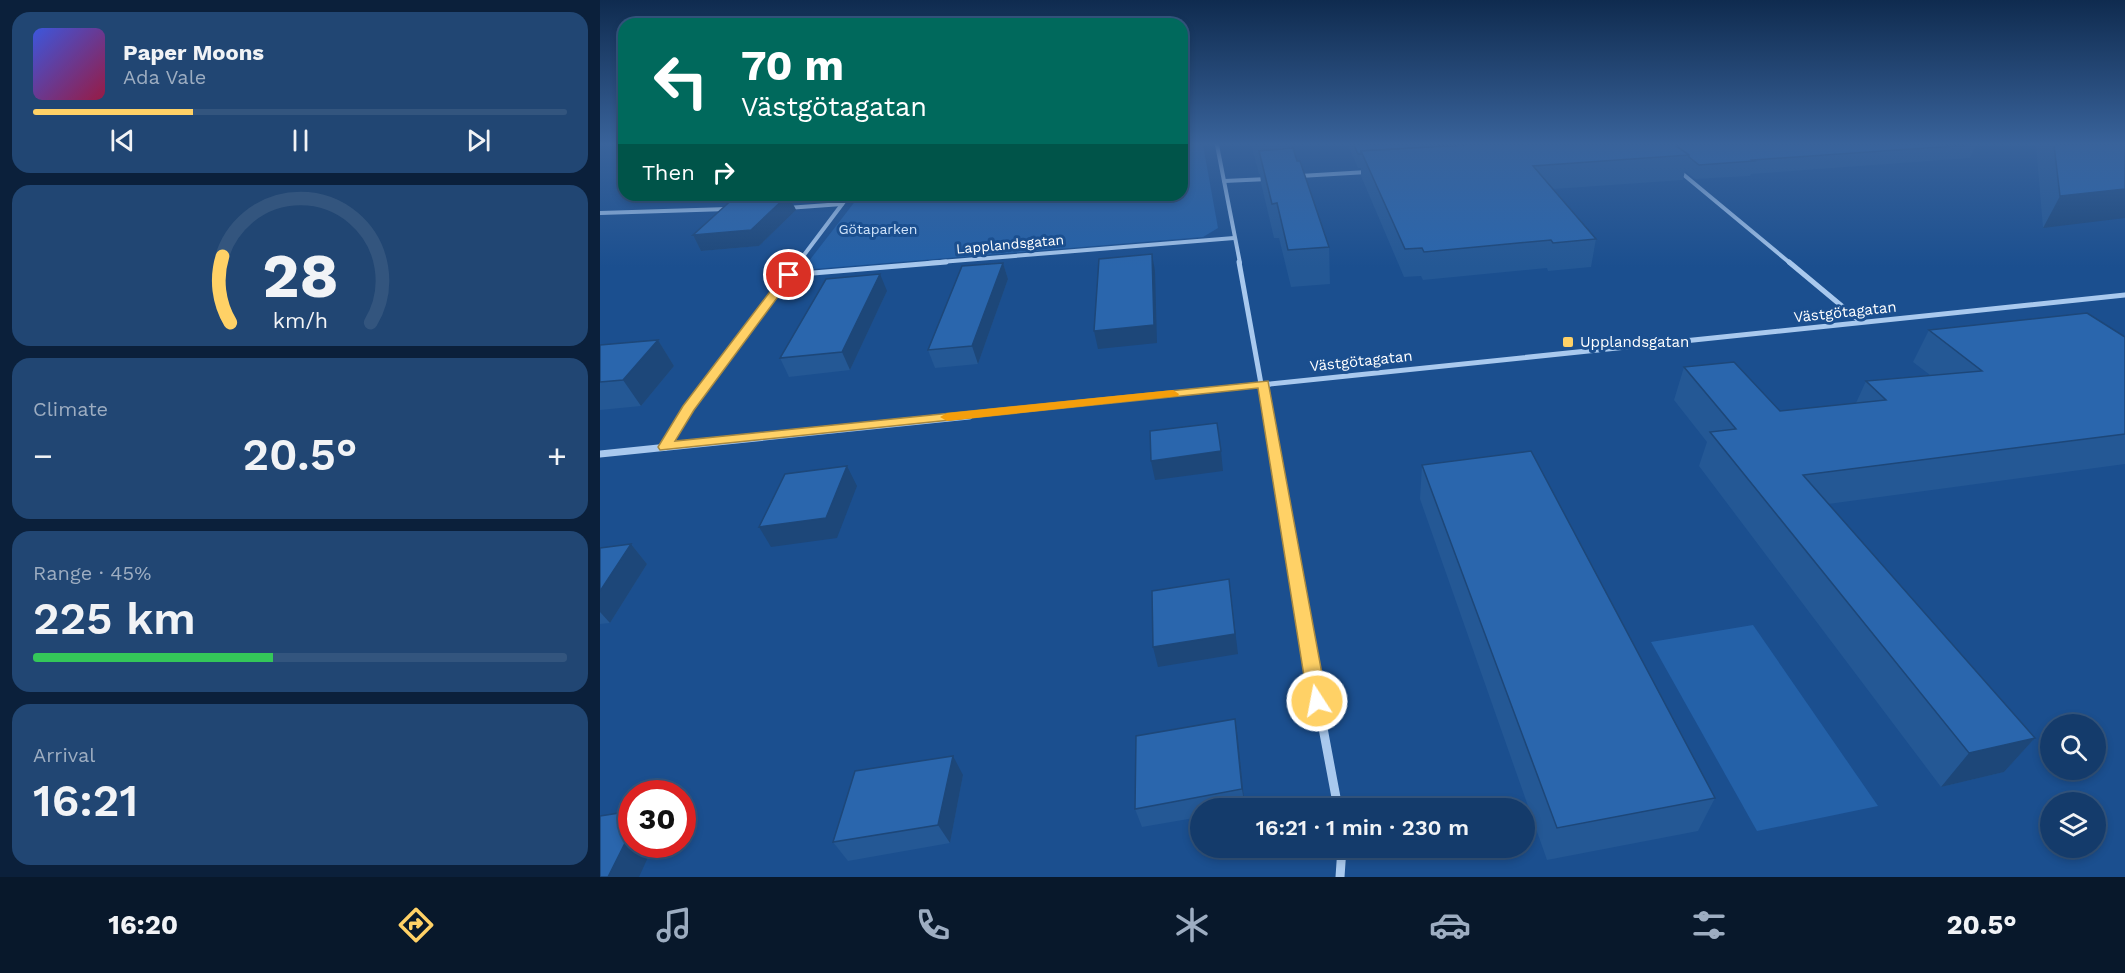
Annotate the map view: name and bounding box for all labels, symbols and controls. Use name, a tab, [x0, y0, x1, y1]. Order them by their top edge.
text: Paper Moons	[123, 40, 264, 65]
text: 70 m	[741, 41, 844, 90]
icon: left	[642, 42, 720, 120]
text: Ada Vale	[123, 65, 206, 89]
text: Västgötagatan	[741, 91, 927, 123]
icon: previous	[106, 124, 139, 157]
icon: pause	[284, 124, 317, 157]
icon: next	[462, 124, 495, 157]
icon: right	[707, 156, 740, 189]
text: Then	[642, 160, 695, 185]
park label: Götaparken	[838, 221, 918, 237]
street label: Lapplandsgatan	[955, 231, 1065, 257]
text: 28	[262, 239, 338, 312]
pin	[763, 249, 814, 300]
icon: arrive	[772, 258, 805, 291]
street label: Västgötagatan	[1793, 298, 1897, 326]
text: km/h	[272, 308, 328, 333]
place label: Upplandsgatan	[1580, 333, 1689, 351]
marker: Upplandsgatan	[1561, 335, 1575, 349]
street label: Västgötagatan	[1309, 347, 1413, 375]
text: Climate	[33, 397, 108, 421]
text: 20.5°	[242, 428, 358, 481]
text: −	[33, 436, 53, 475]
text: +	[547, 436, 567, 475]
text: Range · 45%	[33, 561, 151, 585]
text: 225 km	[33, 592, 196, 645]
position arrow	[1285, 669, 1349, 733]
map controls	[2040, 714, 2106, 858]
button: search	[2040, 714, 2106, 780]
text: Arrival	[33, 743, 95, 767]
text: 16:21	[33, 774, 138, 827]
speed limit sign: 30	[618, 780, 696, 858]
button: layers	[2040, 792, 2106, 858]
text: 16:21 · 1 min · 230 m	[1256, 815, 1469, 840]
icon: directions	[395, 904, 437, 946]
icon: music	[653, 904, 695, 946]
icon: phone	[912, 904, 954, 946]
icon: climate	[1171, 904, 1213, 946]
icon: car	[1429, 904, 1471, 946]
icon: filters	[1688, 904, 1730, 946]
text: 16:20	[108, 909, 178, 941]
text: 20.5°	[1946, 909, 2017, 941]

